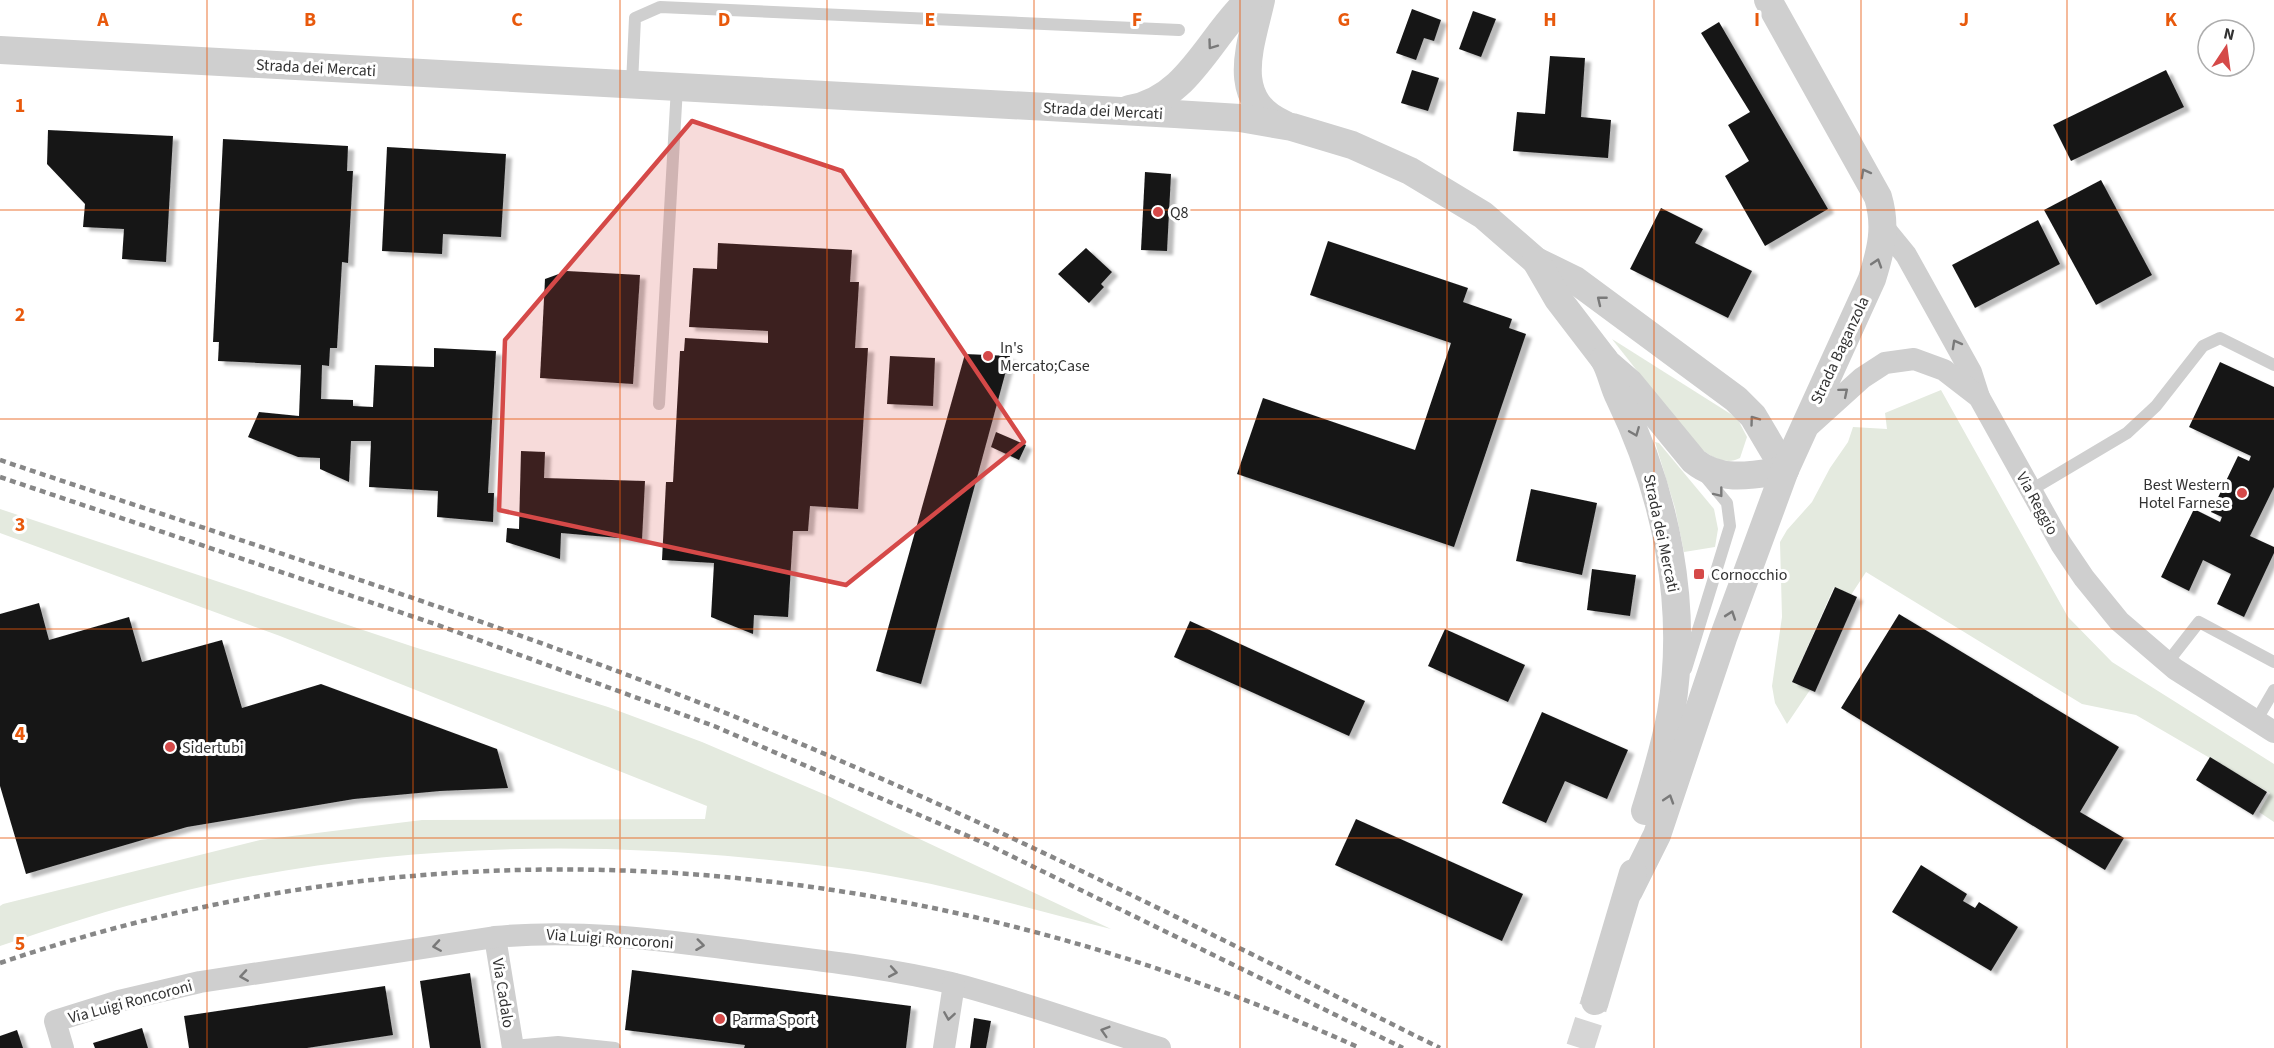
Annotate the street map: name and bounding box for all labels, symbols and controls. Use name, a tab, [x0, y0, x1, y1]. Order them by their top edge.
text: A	[96, 6, 109, 34]
text: B	[304, 6, 316, 34]
text: C	[511, 6, 523, 34]
text: D	[718, 6, 730, 34]
text: E	[925, 6, 935, 34]
text: F	[1132, 6, 1142, 34]
text: G	[1338, 6, 1350, 34]
text: H	[1543, 6, 1557, 34]
text: I	[1754, 6, 1760, 34]
text: J	[1959, 6, 1969, 34]
text: K	[2165, 6, 2178, 34]
north arrow	[2196, 18, 2256, 78]
text: N	[2221, 22, 2237, 46]
one-way arrow	[1208, 38, 1219, 49]
street label: Strada dei Mercati	[255, 54, 377, 82]
text: 1	[15, 92, 25, 120]
street label: Strada dei Mercati	[1042, 97, 1164, 125]
one-way arrow	[1861, 169, 1872, 180]
place label: Q8	[1170, 202, 1189, 224]
marker: Q8	[1151, 205, 1165, 219]
one-way arrow	[1870, 258, 1882, 269]
street label: Strada Baganzola	[1805, 293, 1874, 408]
one-way arrow	[1597, 297, 1608, 308]
text: 2	[15, 301, 25, 329]
place label: In's Mercato;Case	[1000, 337, 1090, 377]
one-way arrow	[1952, 340, 1963, 350]
marker: In's Mercato;Case	[981, 349, 995, 363]
one-way arrow	[1837, 388, 1848, 399]
one-way arrow	[1750, 415, 1761, 426]
one-way arrow	[1628, 426, 1640, 437]
street label: Via Reggio	[2011, 468, 2063, 539]
street label: Strada dei Mercati	[1638, 472, 1684, 594]
place label: Best Western Hotel Farnese	[2138, 474, 2230, 514]
one-way arrow	[1711, 486, 1722, 497]
marker: Best Western Hotel Farnese	[2235, 486, 2249, 500]
text: 3	[15, 511, 25, 539]
place label: Cornocchio	[1711, 564, 1787, 586]
marker: Cornocchio	[1692, 567, 1706, 581]
one-way arrow	[1724, 610, 1737, 621]
text: 4	[15, 720, 26, 748]
place label: Sidertubi	[182, 737, 244, 759]
marker: Sidertubi	[163, 740, 177, 754]
one-way arrow	[1661, 794, 1674, 805]
street label: Via Luigi Roncoroni	[545, 924, 674, 954]
text: 5	[15, 930, 25, 958]
one-way arrow	[695, 938, 704, 951]
one-way arrow	[432, 940, 442, 952]
street label: Via Cadalo	[487, 957, 519, 1030]
one-way arrow	[888, 965, 898, 978]
one-way arrow	[240, 969, 249, 981]
street label: Via Luigi Roncoroni	[66, 975, 195, 1029]
place label: Parma Sport	[732, 1009, 816, 1031]
one-way arrow	[944, 1011, 956, 1021]
marker: Parma Sport	[713, 1012, 727, 1026]
one-way arrow	[1100, 1026, 1111, 1038]

